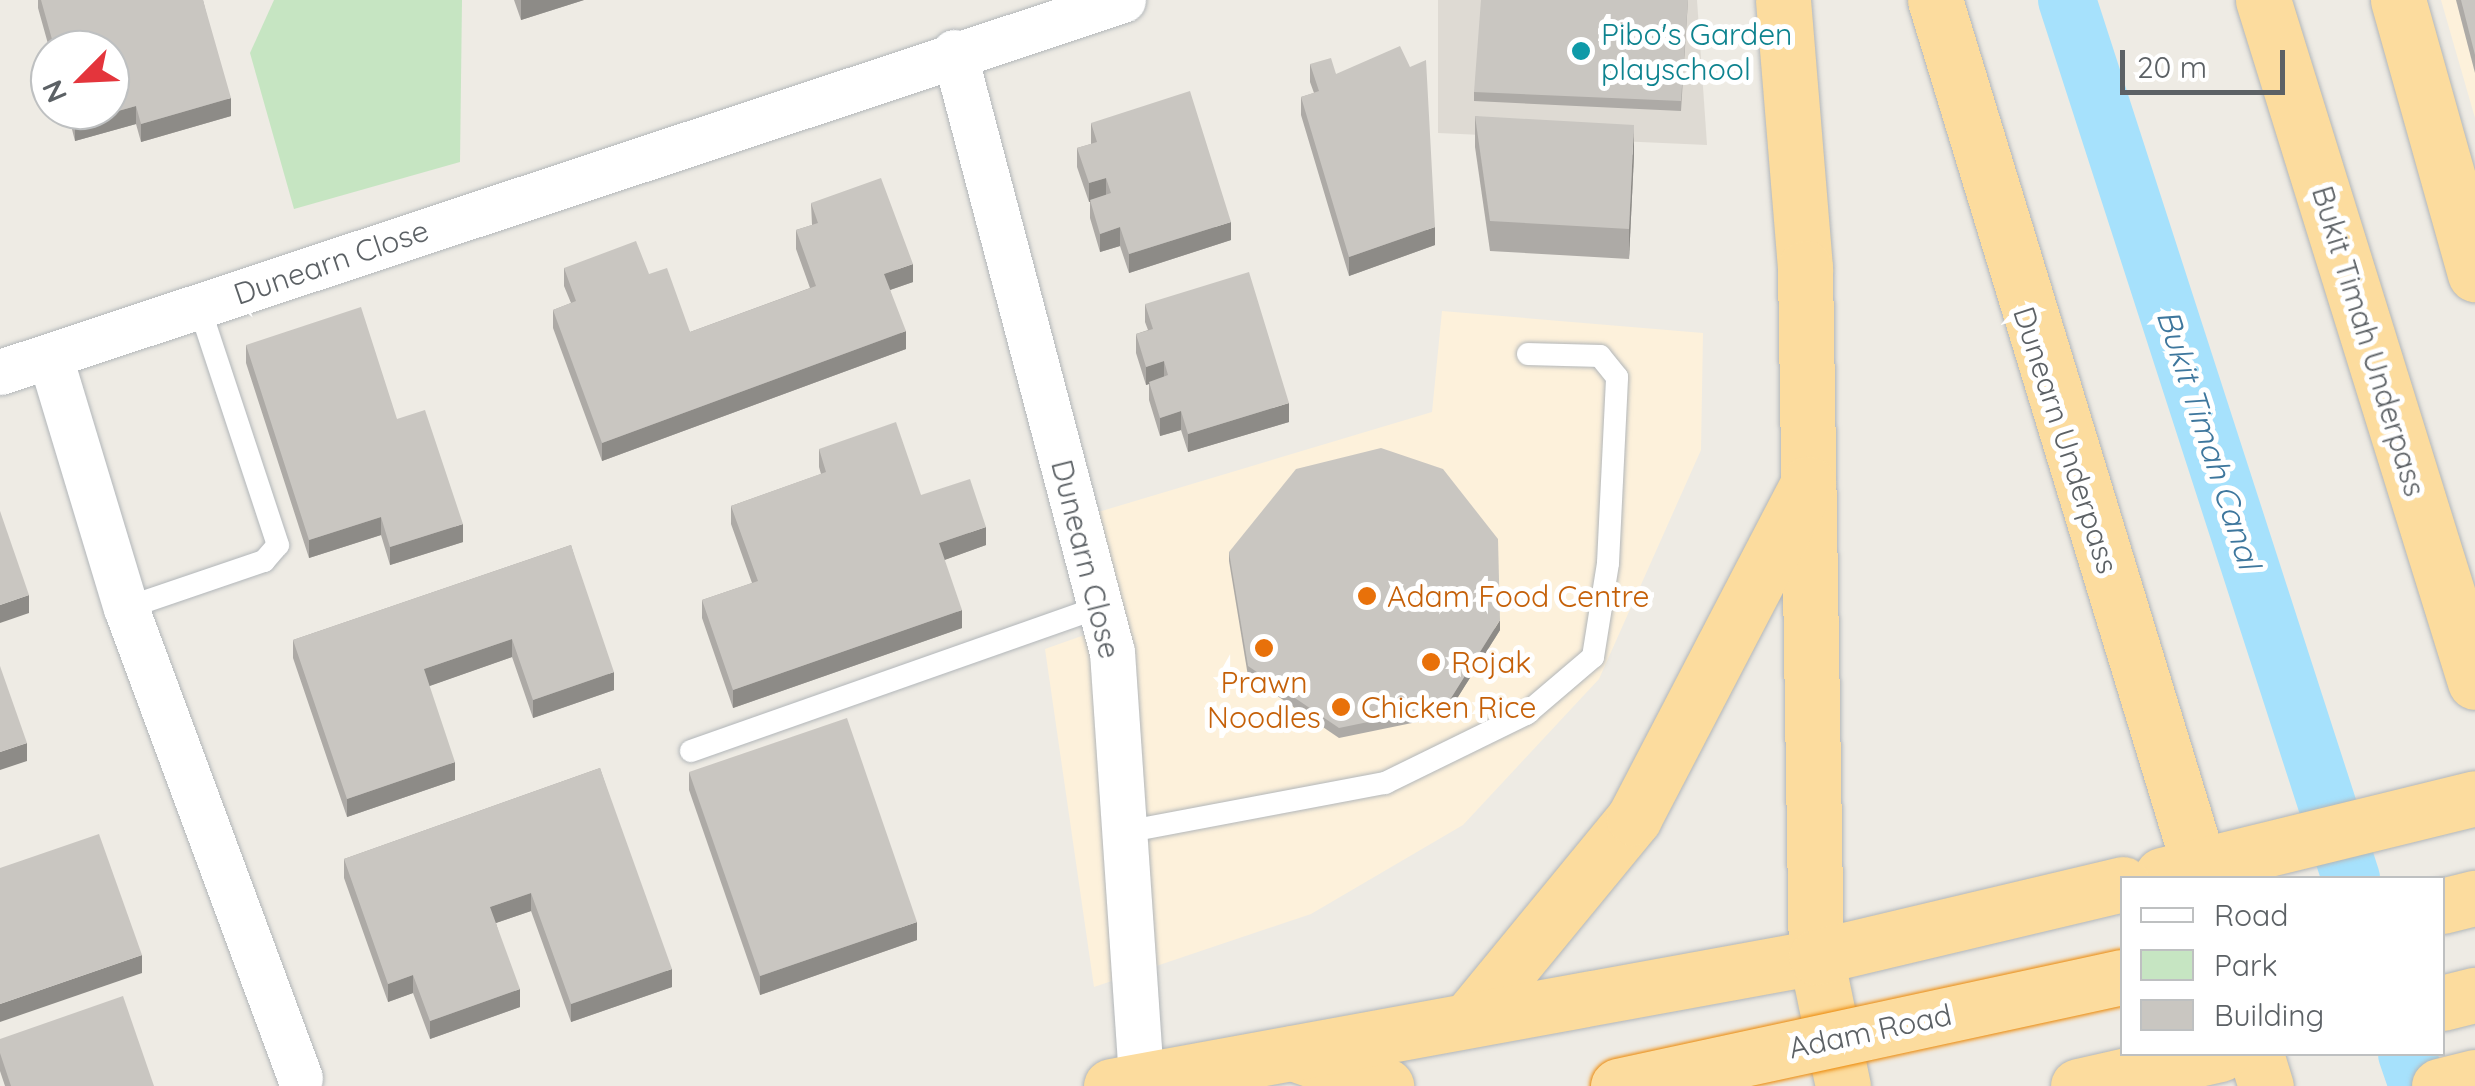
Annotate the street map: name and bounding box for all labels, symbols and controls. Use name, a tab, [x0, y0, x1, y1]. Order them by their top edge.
place label: Pibo's Garden playschool	[1601, 16, 1792, 86]
north arrow	[30, 30, 130, 130]
scale bar	[2125, 30, 2290, 92]
marker: Pibo's Garden playschool	[1570, 40, 1592, 62]
text: 20 m	[2137, 48, 2207, 86]
text: N	[34, 75, 74, 108]
street label: Bukit Timah Underpass	[2305, 181, 2433, 501]
street label: Dunearn Close	[229, 212, 433, 312]
street label: Dunearn Underpass	[2006, 302, 2126, 578]
water label: Bukit Timah Canal	[2149, 305, 2269, 573]
street label: Dunearn Close	[1044, 456, 1128, 662]
place label: Adam Food Centre	[1387, 578, 1649, 614]
marker: Adam Food Centre	[1356, 585, 1378, 607]
marker: Prawn Noodles	[1253, 637, 1275, 659]
place label: Rojak	[1451, 644, 1531, 680]
marker: Rojak	[1420, 651, 1442, 673]
place label: Prawn Noodles	[1207, 664, 1321, 734]
place label: Chicken Rice	[1361, 689, 1536, 725]
marker: Chicken Rice	[1330, 696, 1352, 718]
legend	[2120, 876, 2445, 1056]
text: Road	[2214, 896, 2288, 934]
text: Park	[2214, 946, 2278, 984]
street label: Adam Road	[1785, 996, 1955, 1066]
text: Building	[2214, 996, 2324, 1034]

